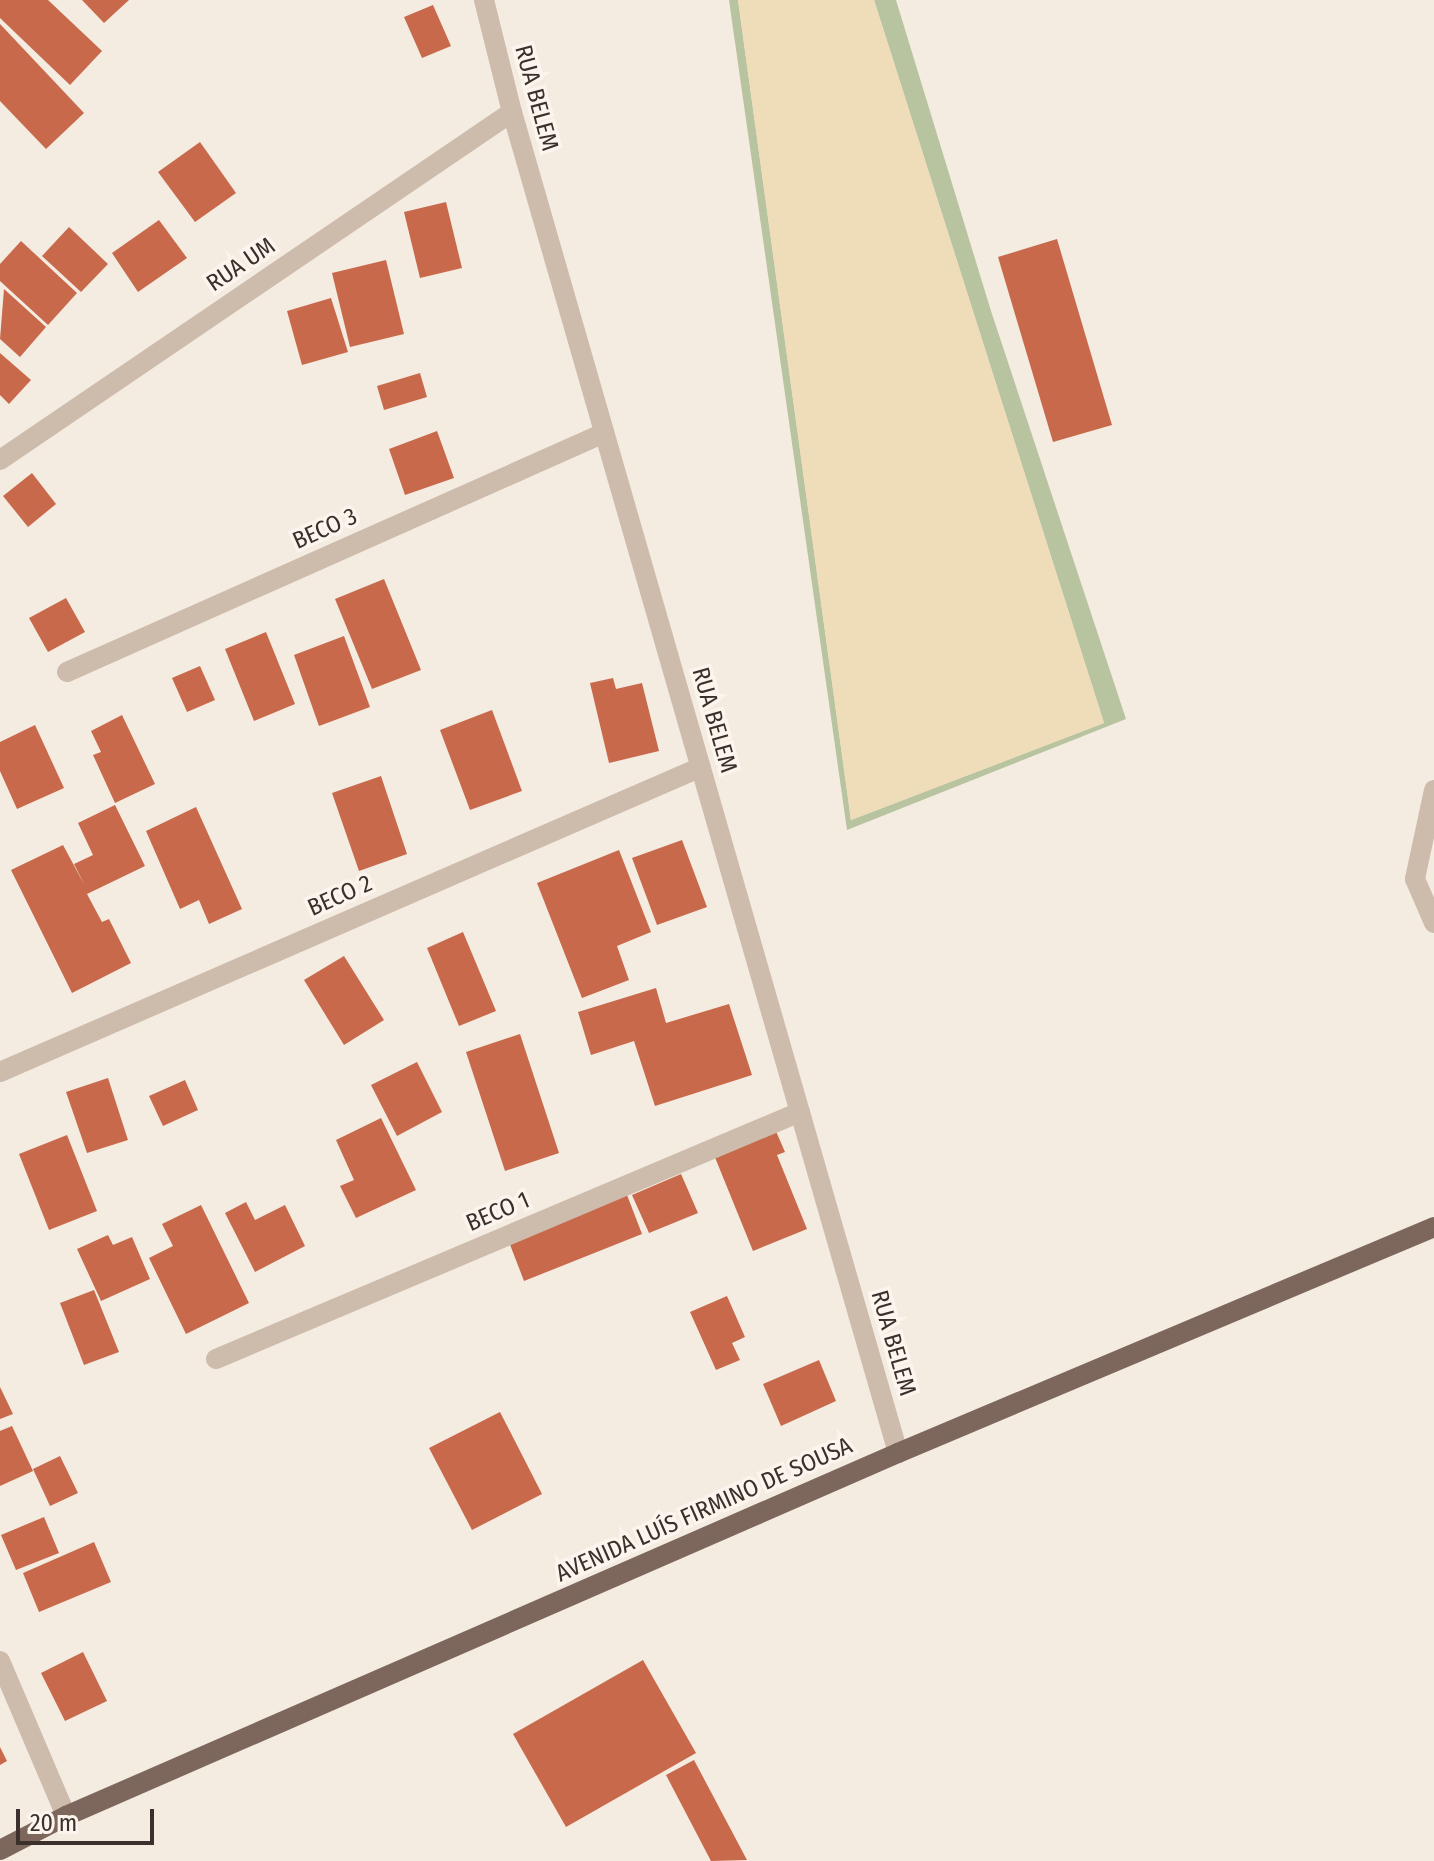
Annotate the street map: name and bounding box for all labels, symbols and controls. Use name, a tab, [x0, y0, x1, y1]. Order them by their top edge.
street label: RUA BELEM	[508, 42, 564, 154]
street label: RUA UM	[201, 232, 281, 298]
street label: BECO 3	[288, 502, 362, 556]
street label: RUA BELEM	[685, 664, 743, 776]
street label: BECO 2	[303, 869, 377, 923]
street label: BECO 1	[462, 1186, 534, 1238]
street label: RUA BELEM	[864, 1287, 922, 1399]
street label: AVENIDA LUÍS FIRMINO DE SOUSA	[551, 1432, 857, 1588]
scale bar	[20, 1793, 158, 1843]
text: 20 m	[30, 1809, 77, 1837]

